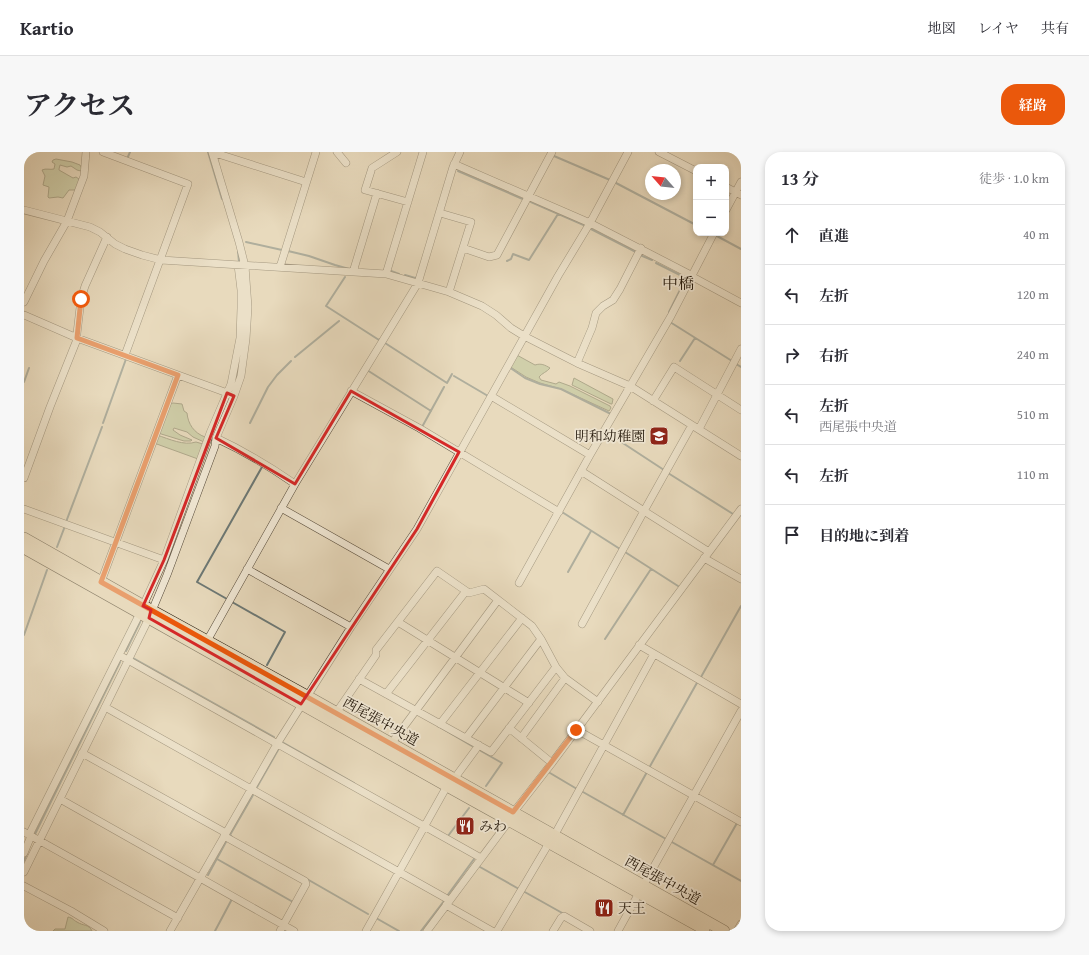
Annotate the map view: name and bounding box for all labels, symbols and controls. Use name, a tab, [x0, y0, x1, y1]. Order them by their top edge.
text: Kartio	[20, 14, 74, 42]
text: 地図	[928, 18, 956, 38]
text: レイヤ	[978, 18, 1019, 38]
text: 共有	[1041, 18, 1069, 38]
text: アクセス	[24, 84, 135, 125]
button: 経路	[1001, 84, 1065, 125]
north arrow	[645, 164, 681, 200]
map controls	[693, 164, 729, 236]
button: +	[693, 164, 729, 200]
text: 13 分	[781, 166, 819, 191]
text: 徒歩 · 1.0 km	[979, 169, 1049, 188]
button: −	[693, 200, 729, 236]
icon: ahead	[781, 224, 803, 246]
text: 直進	[819, 225, 849, 246]
text: 40 m	[1023, 225, 1049, 244]
district label: 中橋	[662, 271, 694, 295]
icon: left	[781, 284, 803, 306]
text: 左折	[819, 285, 849, 306]
text: 120 m	[1017, 285, 1049, 304]
route start	[72, 290, 90, 308]
icon: right	[781, 344, 803, 366]
text: 右折	[819, 345, 849, 366]
text: 240 m	[1017, 345, 1049, 364]
text: 左折	[819, 395, 849, 416]
icon: left	[781, 404, 803, 426]
text: 510 m	[1017, 405, 1049, 424]
text: 西尾張中央道	[819, 417, 897, 436]
school or university icon: 明和幼稚園	[648, 425, 670, 447]
place label: 明和幼稚園	[575, 426, 645, 446]
icon: left	[781, 464, 803, 486]
text: 左折	[819, 465, 849, 486]
text: 110 m	[1017, 465, 1049, 484]
icon: arrive	[781, 524, 803, 546]
text: 目的地に到着	[819, 525, 909, 546]
street label: 西尾張中央道	[339, 692, 423, 750]
route end	[567, 721, 585, 739]
restaurant icon: みわ	[454, 815, 476, 837]
place label: みわ	[479, 816, 507, 836]
street label: 西尾張中央道	[621, 851, 705, 909]
restaurant icon: 天王	[593, 897, 615, 919]
place label: 天王	[618, 898, 646, 918]

